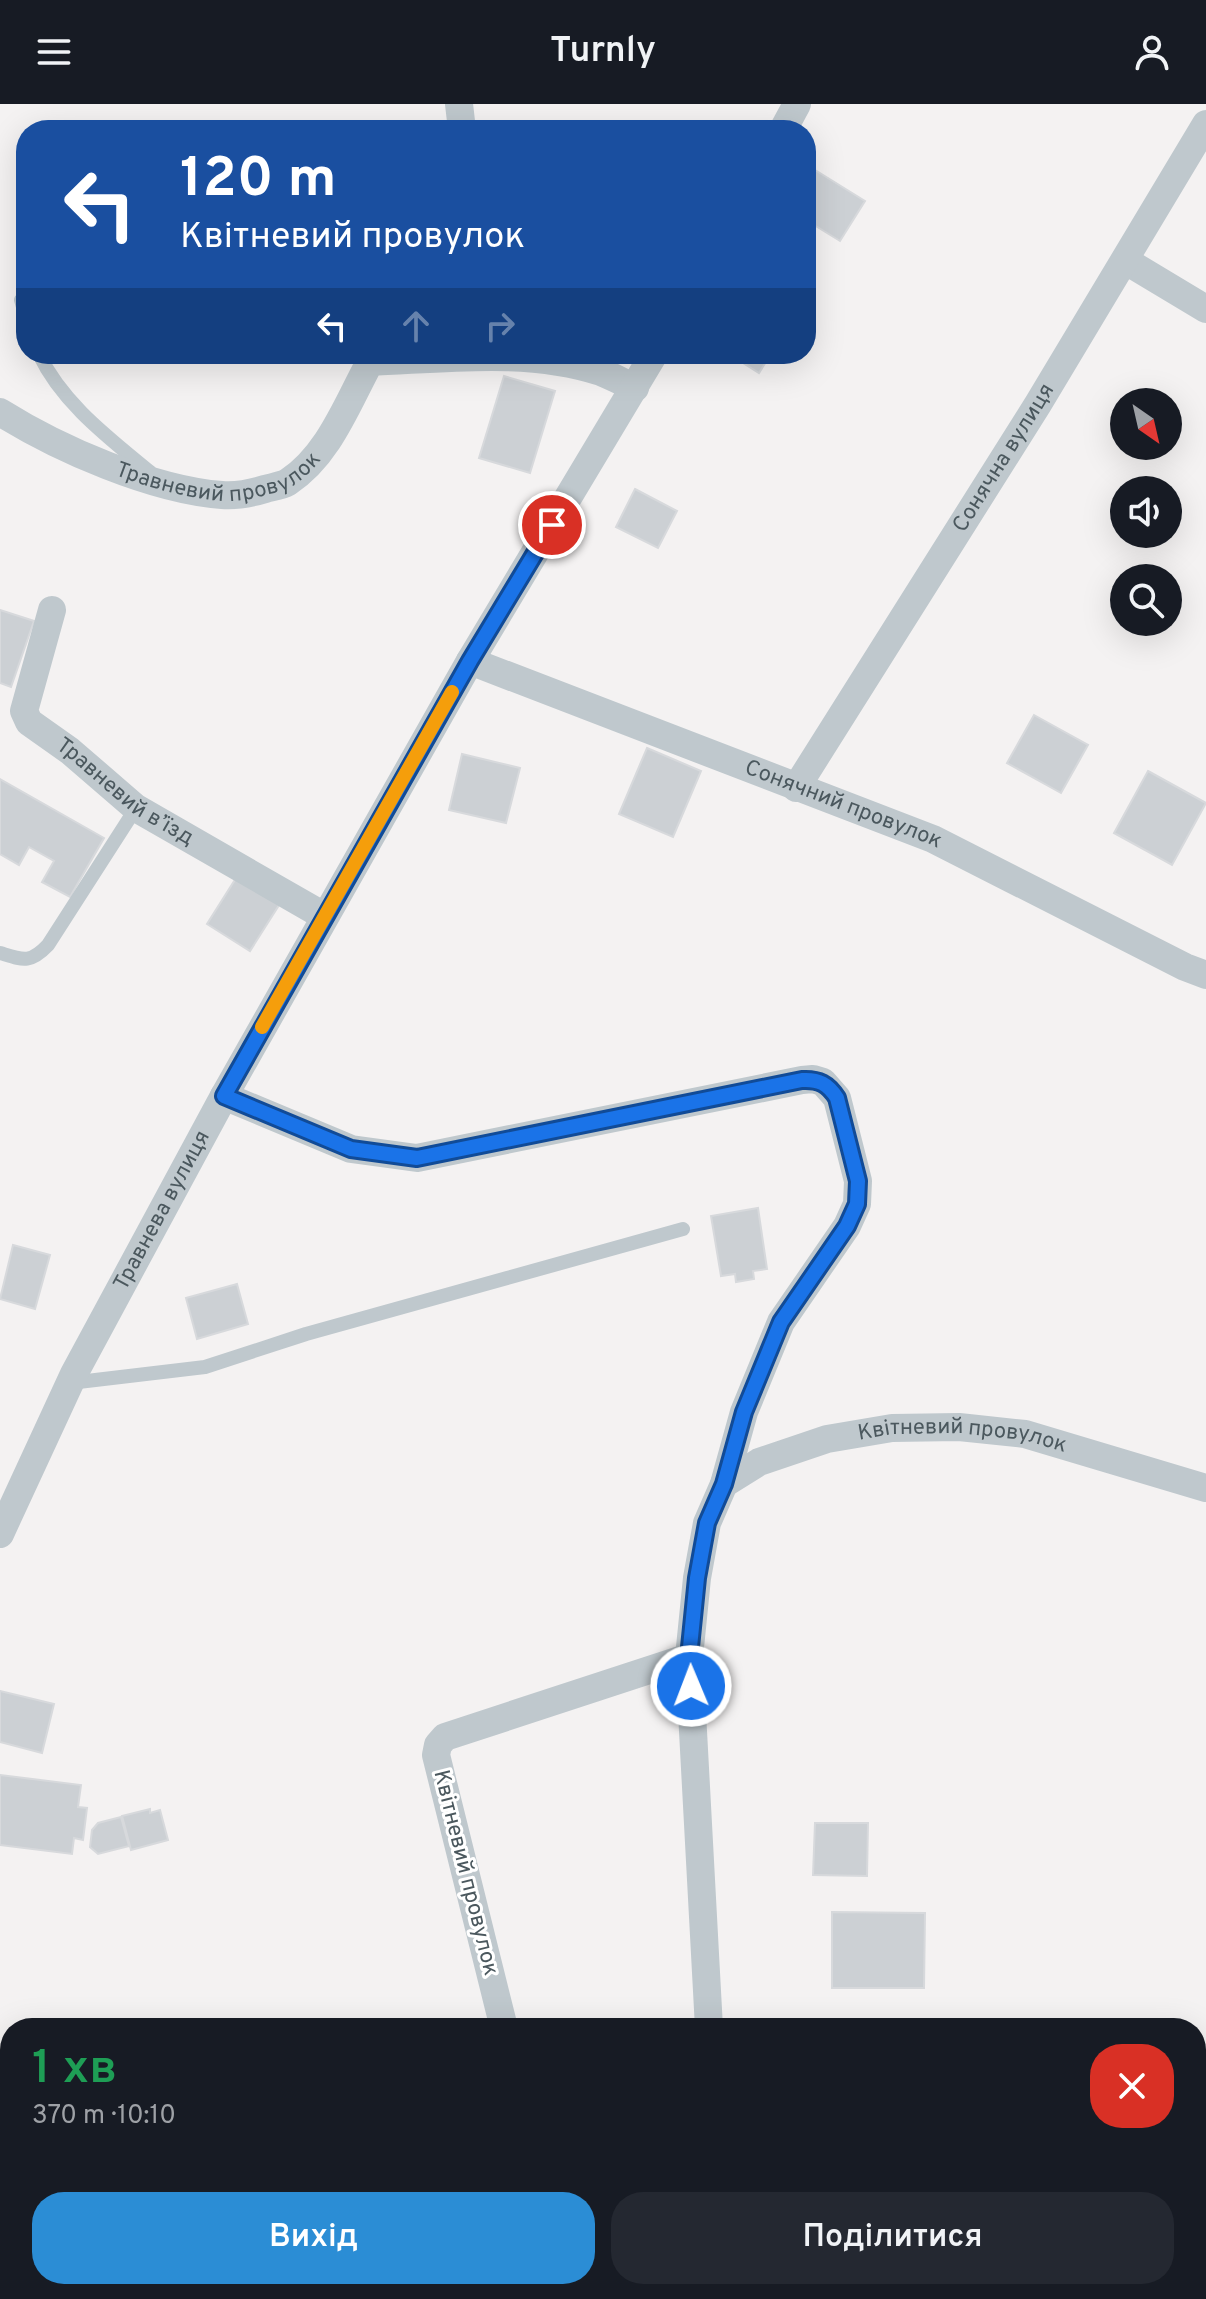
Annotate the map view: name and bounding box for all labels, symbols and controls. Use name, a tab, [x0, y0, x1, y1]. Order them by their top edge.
text: Turnly	[550, 29, 656, 75]
icon: menu	[32, 30, 76, 74]
icon: person	[1130, 30, 1174, 74]
text: 120 m	[180, 146, 337, 216]
icon: left	[48, 152, 152, 256]
text: Квітневий провулок	[180, 215, 525, 261]
icon: left	[310, 304, 354, 348]
icon: ahead	[394, 304, 438, 348]
icon: right	[478, 304, 522, 348]
street label: Сонячна вулиця	[947, 379, 1061, 537]
north arrow	[1110, 388, 1182, 460]
map controls	[1110, 388, 1182, 636]
street label: Травневий провулок	[112, 447, 327, 509]
button: sound	[1110, 476, 1182, 548]
pin	[518, 491, 586, 559]
icon: arrive	[530, 503, 574, 547]
button: search	[1110, 564, 1182, 636]
street label: Травневий в’їзд	[51, 732, 199, 852]
street label: Сонячний провулок	[741, 754, 947, 855]
street label: Травнева вулиця	[108, 1126, 216, 1295]
street label: Квітневий провулок	[856, 1413, 1070, 1459]
position arrow	[649, 1644, 733, 1728]
street label: Квітневий провулок	[426, 1767, 504, 1979]
text: 1 хв	[32, 2040, 117, 2100]
button: close	[1090, 2044, 1174, 2128]
text: 370 m · 10:10	[32, 2100, 176, 2133]
button: Вихід	[32, 2192, 595, 2284]
button: Поділитися	[611, 2192, 1174, 2284]

